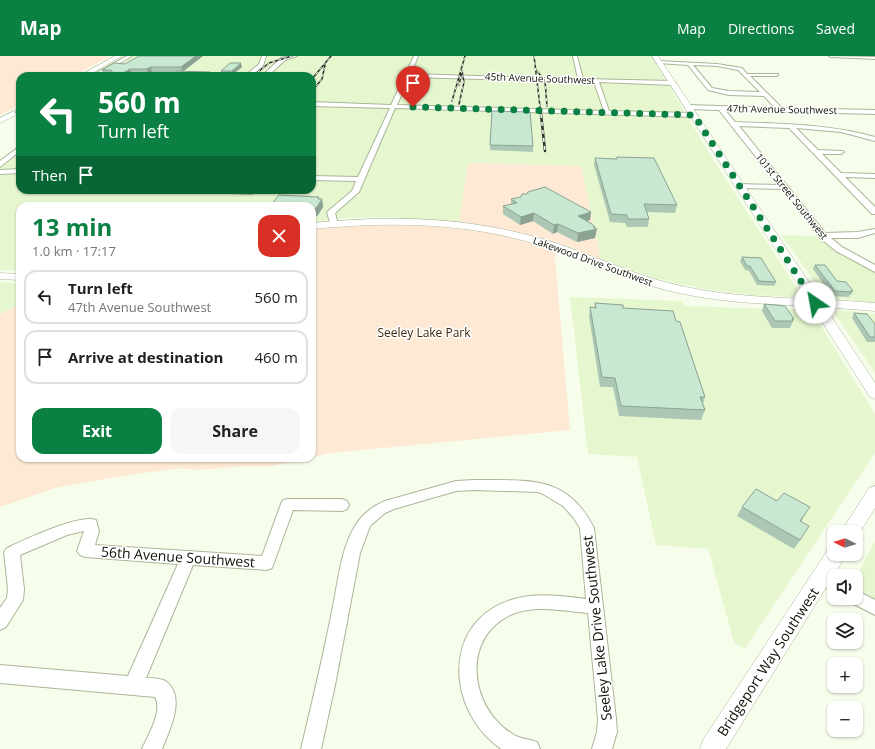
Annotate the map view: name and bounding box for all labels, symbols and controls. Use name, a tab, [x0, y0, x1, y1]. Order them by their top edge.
text: Map	[20, 15, 61, 41]
text: Map	[677, 19, 706, 38]
text: Directions	[728, 19, 794, 38]
text: Saved	[816, 19, 855, 38]
pin	[396, 66, 430, 107]
street label: 45th Avenue Southwest	[485, 69, 596, 87]
icon: arrive	[402, 72, 424, 94]
text: 560 m	[98, 83, 181, 121]
icon: left	[32, 88, 84, 140]
street label: 47th Avenue Southwest	[727, 101, 838, 117]
text: Turn left	[98, 119, 169, 143]
street label: 101st Street Southwest	[753, 150, 832, 243]
icon: arrive	[75, 164, 97, 186]
text: Then	[32, 165, 67, 185]
text: 13 min	[32, 210, 112, 243]
button: close	[258, 215, 300, 257]
street label: Lakewood Drive Southwest	[531, 233, 655, 289]
text: 1.0 km · 17:17	[32, 242, 116, 260]
text: Turn left	[68, 278, 133, 298]
position arrow	[794, 282, 836, 324]
icon: left	[34, 286, 56, 308]
text: 560 m	[254, 287, 298, 307]
text: 47th Avenue Southwest	[68, 298, 211, 316]
park label: Seeley Lake Park	[377, 324, 471, 341]
icon: arrive	[34, 346, 56, 368]
text: Arrive at destination	[68, 347, 223, 367]
text: 460 m	[254, 347, 298, 367]
button: Exit	[32, 408, 162, 454]
button: Share	[170, 408, 300, 454]
north arrow	[827, 525, 863, 561]
map controls	[827, 525, 863, 737]
street label: Seeley Lake Drive Southwest	[577, 535, 616, 722]
street label: 56th Avenue Southwest	[100, 542, 256, 571]
button: sound	[827, 569, 863, 605]
street label: Bridgeport Way Southwest	[712, 584, 823, 740]
button: layers	[827, 613, 863, 649]
button: +	[827, 657, 863, 693]
button: −	[827, 701, 863, 737]

